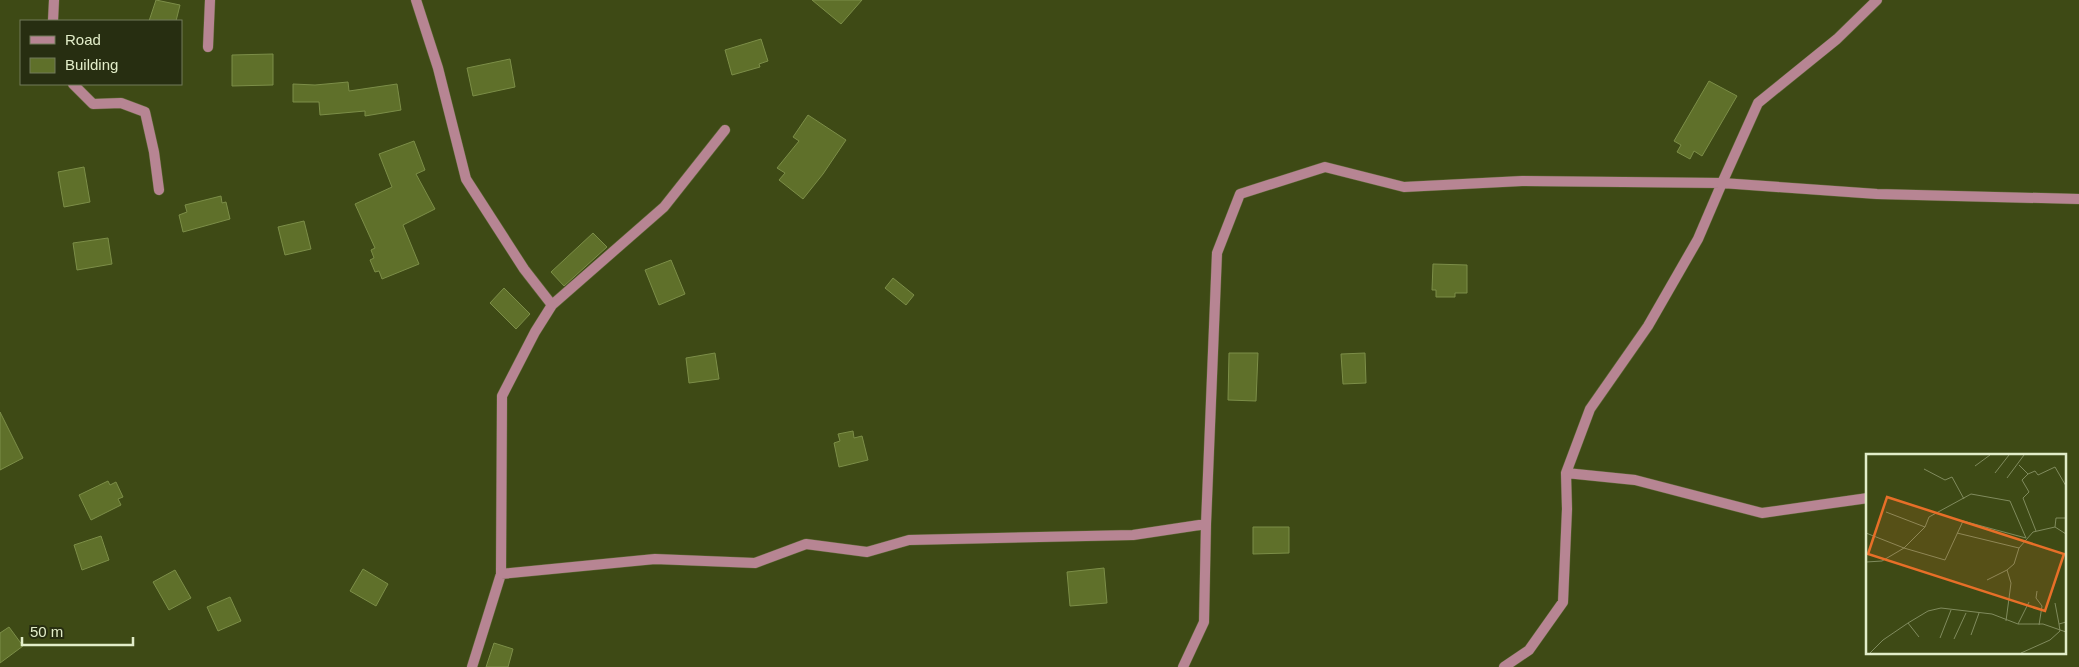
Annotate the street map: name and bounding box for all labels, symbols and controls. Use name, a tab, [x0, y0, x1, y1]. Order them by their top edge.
legend	[20, 20, 182, 85]
text: Road	[65, 31, 101, 48]
text: Building	[65, 56, 118, 73]
inset map	[1866, 454, 2066, 654]
scale bar	[22, 614, 134, 646]
text: 50 m	[30, 623, 63, 640]

